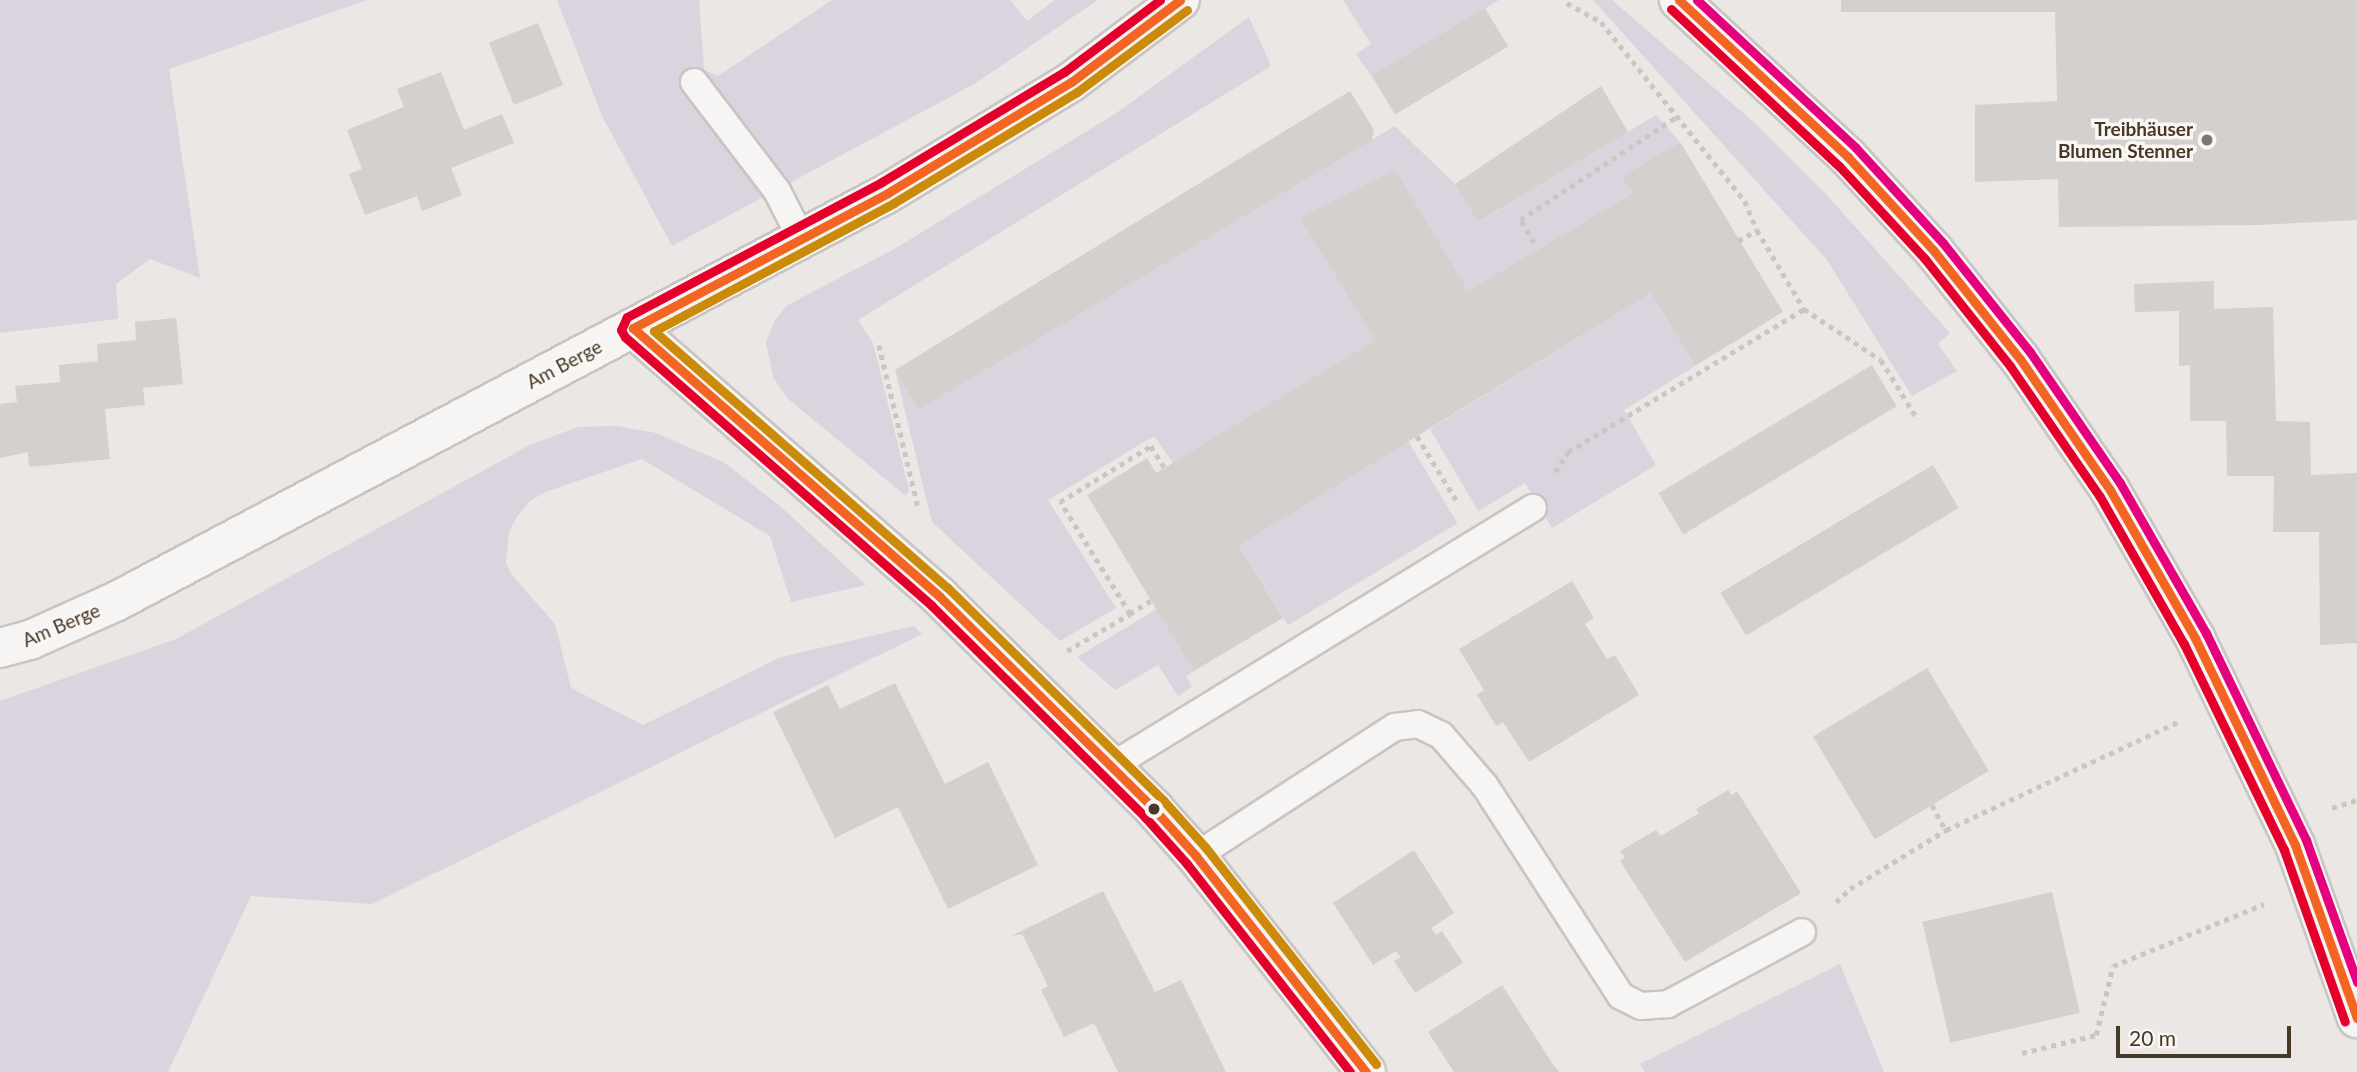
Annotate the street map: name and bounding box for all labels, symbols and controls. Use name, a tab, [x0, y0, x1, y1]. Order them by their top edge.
place label: Treibhäuser Blumen Stenner	[2058, 118, 2193, 162]
marker: Treibhäuser Blumen Stenner	[2199, 132, 2215, 148]
street label: Am Berge	[522, 335, 606, 393]
street label: Am Berge	[19, 598, 103, 652]
unlabelled marker	[1147, 802, 1161, 816]
scale bar	[2119, 1012, 2294, 1056]
text: 20 m	[2129, 1025, 2176, 1050]

